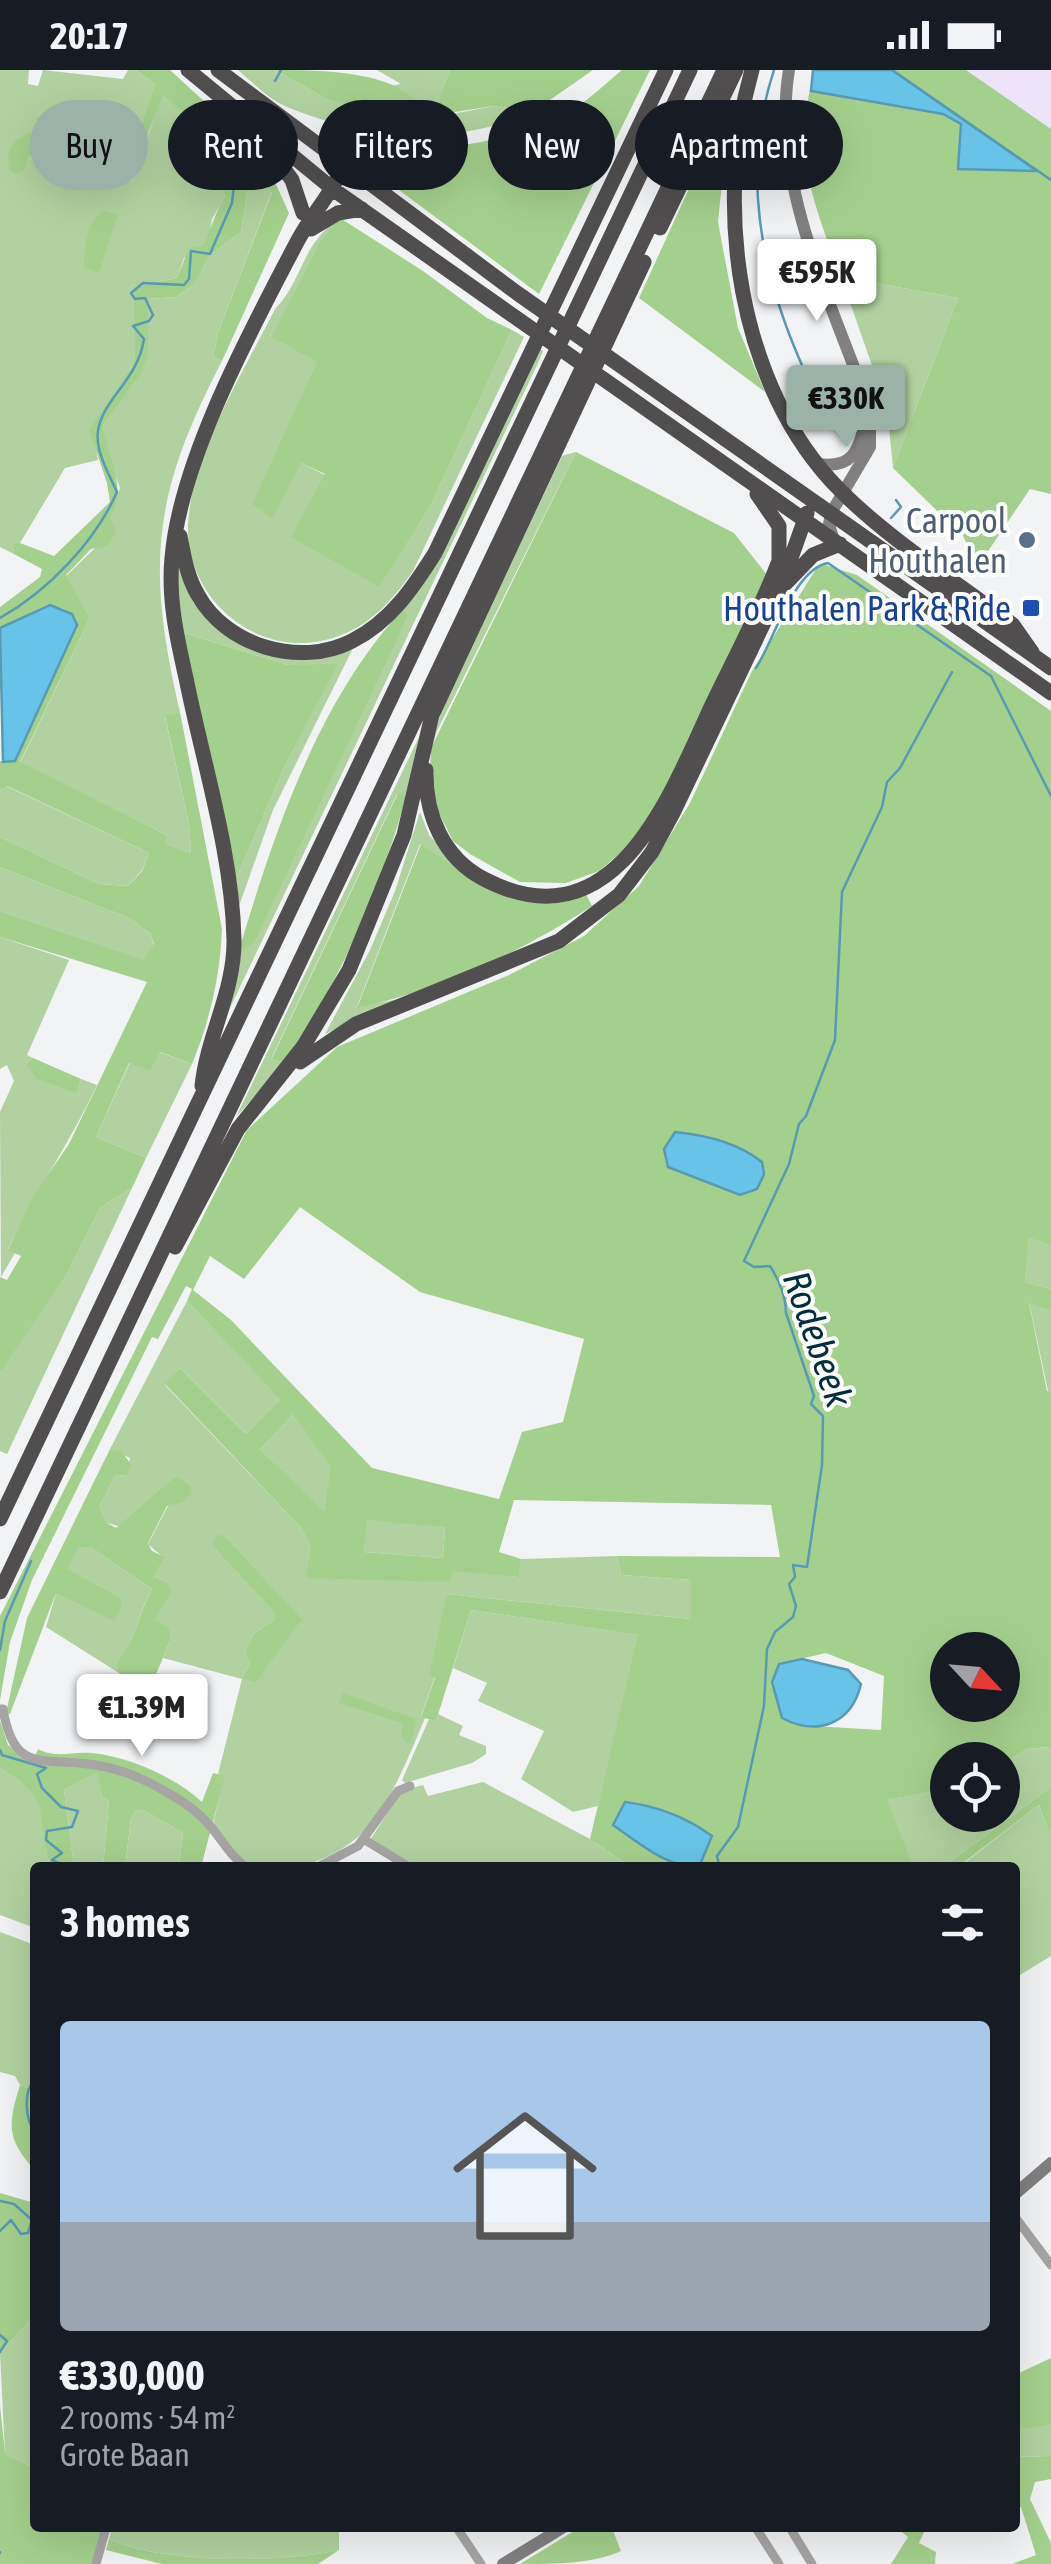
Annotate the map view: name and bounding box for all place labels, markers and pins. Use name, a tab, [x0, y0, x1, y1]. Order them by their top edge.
pin: €595K	[747, 239, 887, 324]
pin: €330K	[776, 365, 916, 450]
place label: Carpool Houthalen	[868, 500, 1007, 580]
marker: Carpool Houthalen	[1016, 529, 1038, 551]
place label: Houthalen Park & Ride	[723, 588, 1011, 628]
marker: Houthalen Park & Ride	[1020, 597, 1042, 619]
pin: €1.39M	[61, 1674, 223, 1759]

